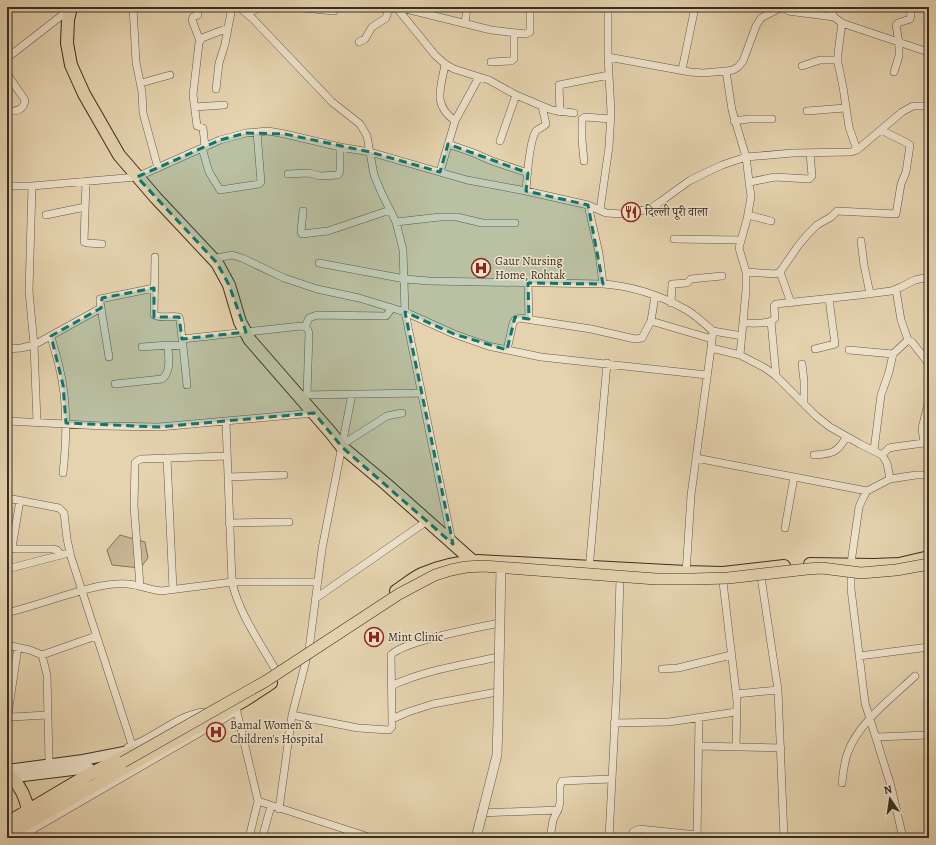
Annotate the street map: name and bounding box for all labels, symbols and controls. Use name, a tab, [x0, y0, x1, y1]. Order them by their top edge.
restaurant icon: दिल्ली पूरी वाला	[620, 201, 642, 223]
place label: दिल्ली पूरी वाला	[644, 204, 709, 220]
place label: Gaur Nursing Home, Rohtak	[495, 253, 565, 283]
hospital icon: Gaur Nursing Home, Rohtak	[470, 257, 492, 279]
hospital icon: Mint Clinic	[363, 626, 385, 648]
place label: Mint Clinic	[388, 629, 443, 645]
place label: Bamal Women & Children's Hospital	[230, 717, 323, 747]
hospital icon: Bamal Women & Children's Hospital	[205, 721, 227, 743]
north arrow	[870, 779, 910, 819]
text: N	[882, 782, 893, 798]

